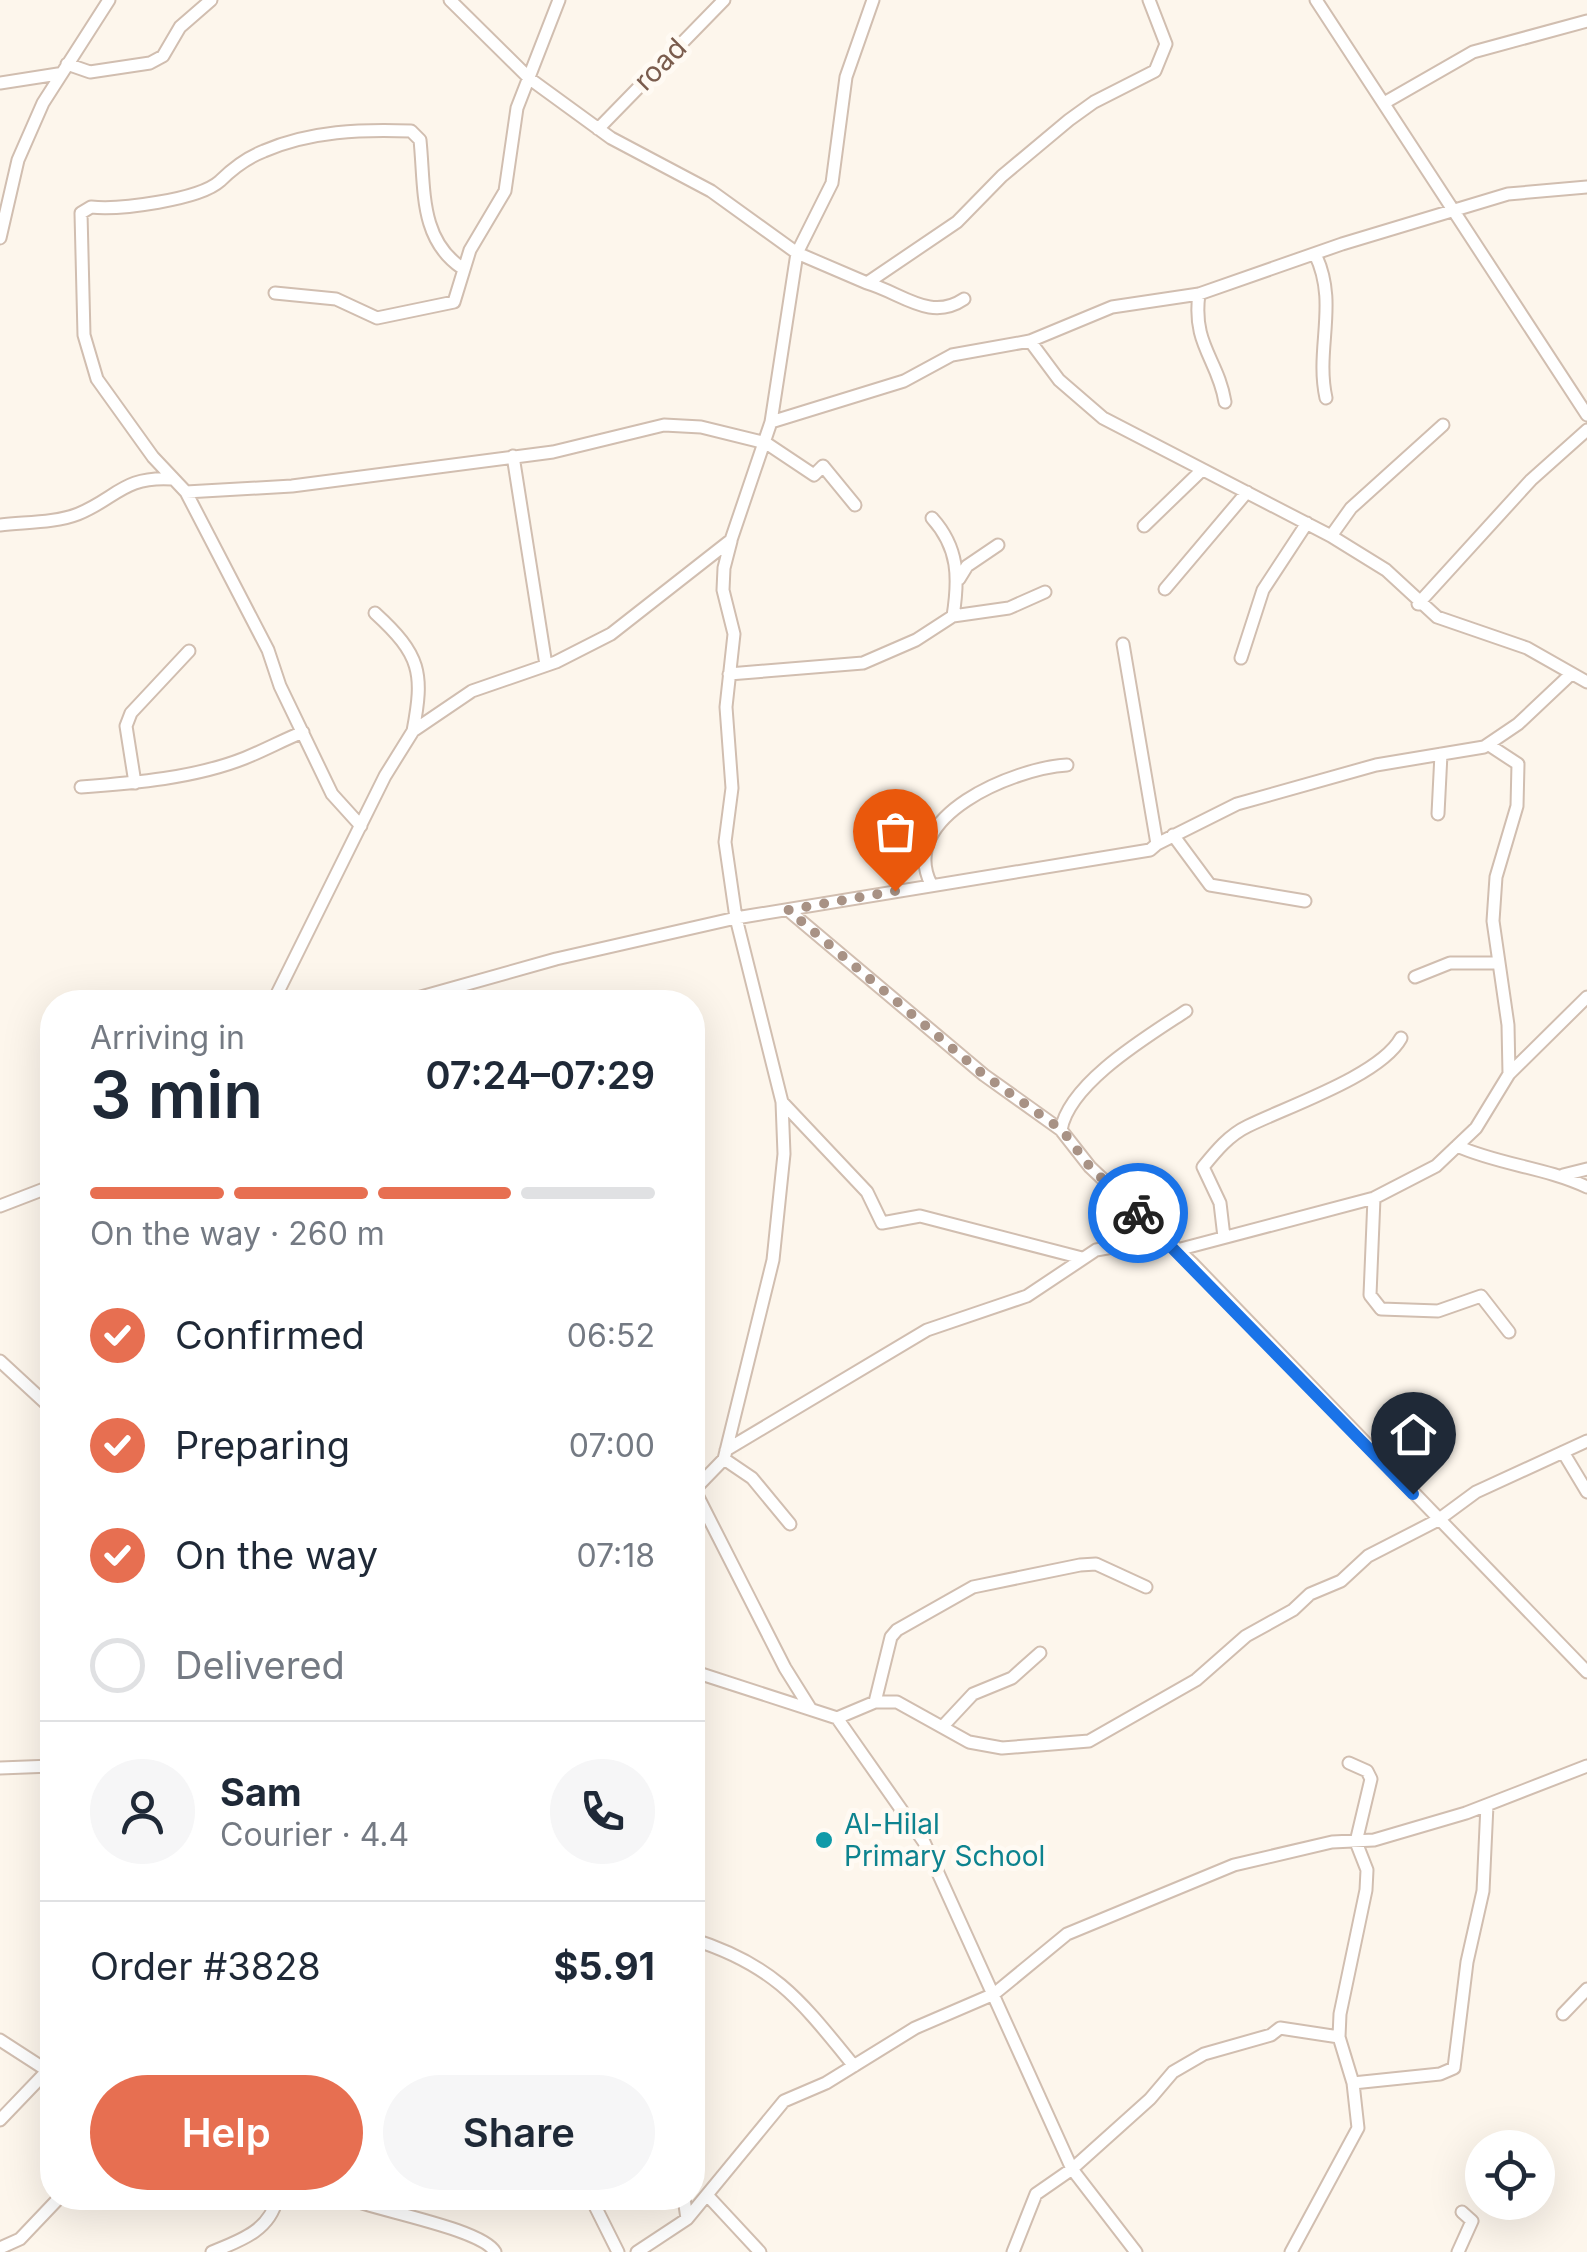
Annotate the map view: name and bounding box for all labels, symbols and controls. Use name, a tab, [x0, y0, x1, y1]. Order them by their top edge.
street label: road	[627, 31, 693, 97]
pin	[853, 789, 938, 892]
icon: bag	[868, 804, 923, 859]
text: Arriving in	[90, 1018, 245, 1057]
text: 07:24–07:29	[426, 1052, 655, 1098]
text: 3 min	[90, 1055, 263, 1134]
courier	[1088, 1163, 1188, 1263]
icon: bike	[1111, 1186, 1166, 1241]
text: On the way · 260 m	[90, 1214, 385, 1253]
icon: check	[90, 1308, 145, 1363]
text: Confirmed	[175, 1312, 365, 1358]
text: 06:52	[567, 1316, 655, 1355]
pin	[1371, 1392, 1456, 1495]
icon: home	[1386, 1407, 1441, 1462]
icon: check	[90, 1418, 145, 1473]
text: Preparing	[175, 1422, 350, 1468]
text: 07:00	[569, 1426, 655, 1465]
icon: check	[90, 1528, 145, 1583]
text: On the way	[175, 1532, 378, 1578]
text: 07:18	[576, 1536, 655, 1575]
text: Delivered	[175, 1642, 345, 1688]
button: person	[90, 1759, 195, 1864]
button: phone	[550, 1759, 655, 1864]
text: Sam	[220, 1769, 302, 1815]
place label: Al-Hilal Primary School	[844, 1807, 1045, 1873]
text: Courier · 4.4	[220, 1815, 409, 1854]
marker: Al-Hilal Primary School	[813, 1829, 835, 1851]
text: Order #3828	[90, 1943, 321, 1989]
text: $5.91	[553, 1943, 655, 1989]
button: Help	[90, 2075, 363, 2190]
button: Share	[383, 2075, 655, 2190]
map controls	[1465, 2130, 1555, 2220]
button: locate	[1465, 2130, 1555, 2220]

